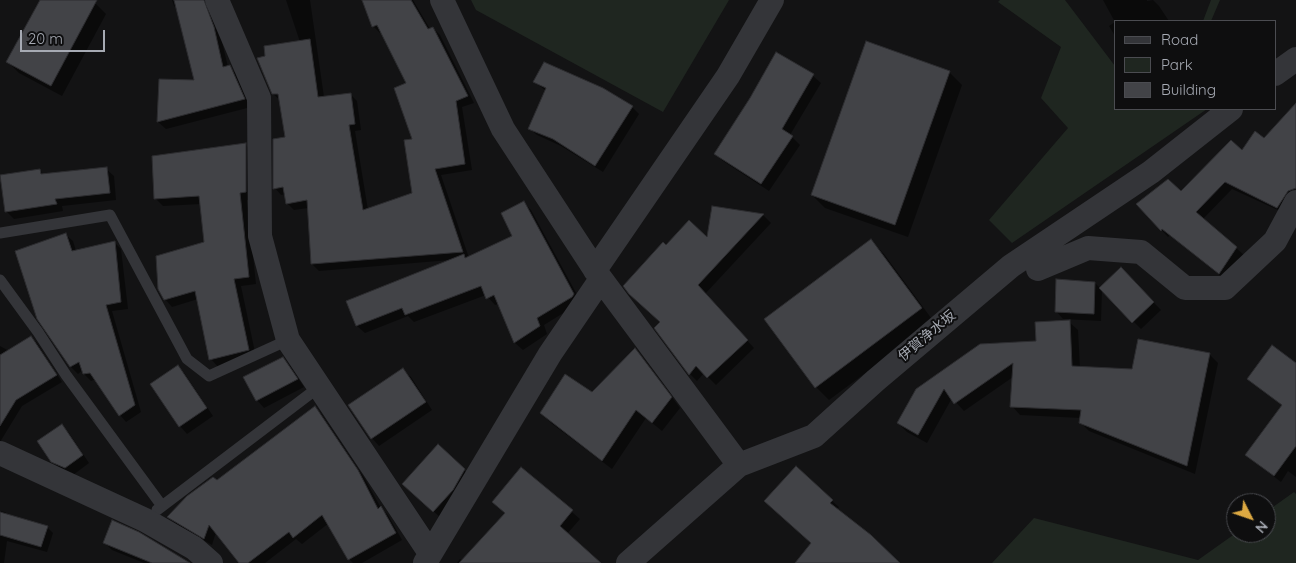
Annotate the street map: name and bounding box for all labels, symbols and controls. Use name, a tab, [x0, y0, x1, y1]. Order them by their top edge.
scale bar	[22, 20, 108, 52]
legend	[1114, 20, 1276, 110]
text: 20 m	[28, 29, 63, 48]
text: Road	[1161, 30, 1198, 49]
text: Park	[1161, 55, 1193, 74]
text: Building	[1161, 80, 1216, 99]
street label: 伊賀浄水坂	[895, 307, 959, 365]
north arrow	[1226, 493, 1276, 543]
text: N	[1251, 517, 1272, 537]

